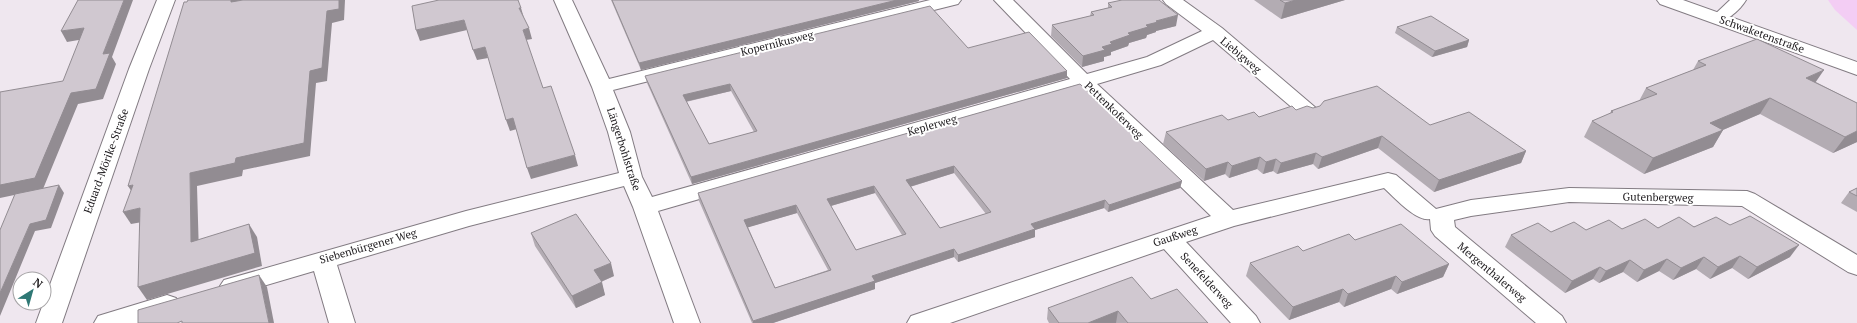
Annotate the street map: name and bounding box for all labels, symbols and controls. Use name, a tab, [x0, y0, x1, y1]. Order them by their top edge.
street label: Schwaketenstraße	[1718, 12, 1807, 56]
street label: Kopernikusweg	[739, 27, 815, 59]
street label: Liebigweg	[1218, 34, 1264, 76]
street label: Pettenkoferweg	[1082, 78, 1146, 142]
street label: Eduard-Mörike-Straße	[81, 106, 132, 215]
street label: Längerbohlstraße	[604, 106, 644, 193]
street label: Keplerweg	[906, 111, 959, 139]
street label: Gutenbergweg	[1623, 189, 1694, 205]
street label: Gaußweg	[1151, 222, 1199, 250]
street label: Siebenbürgener Weg	[318, 225, 418, 267]
street label: Mergenthalerweg	[1455, 239, 1529, 305]
street label: Senefelderweg	[1178, 249, 1236, 311]
north arrow	[12, 271, 52, 311]
text: N	[30, 275, 46, 292]

